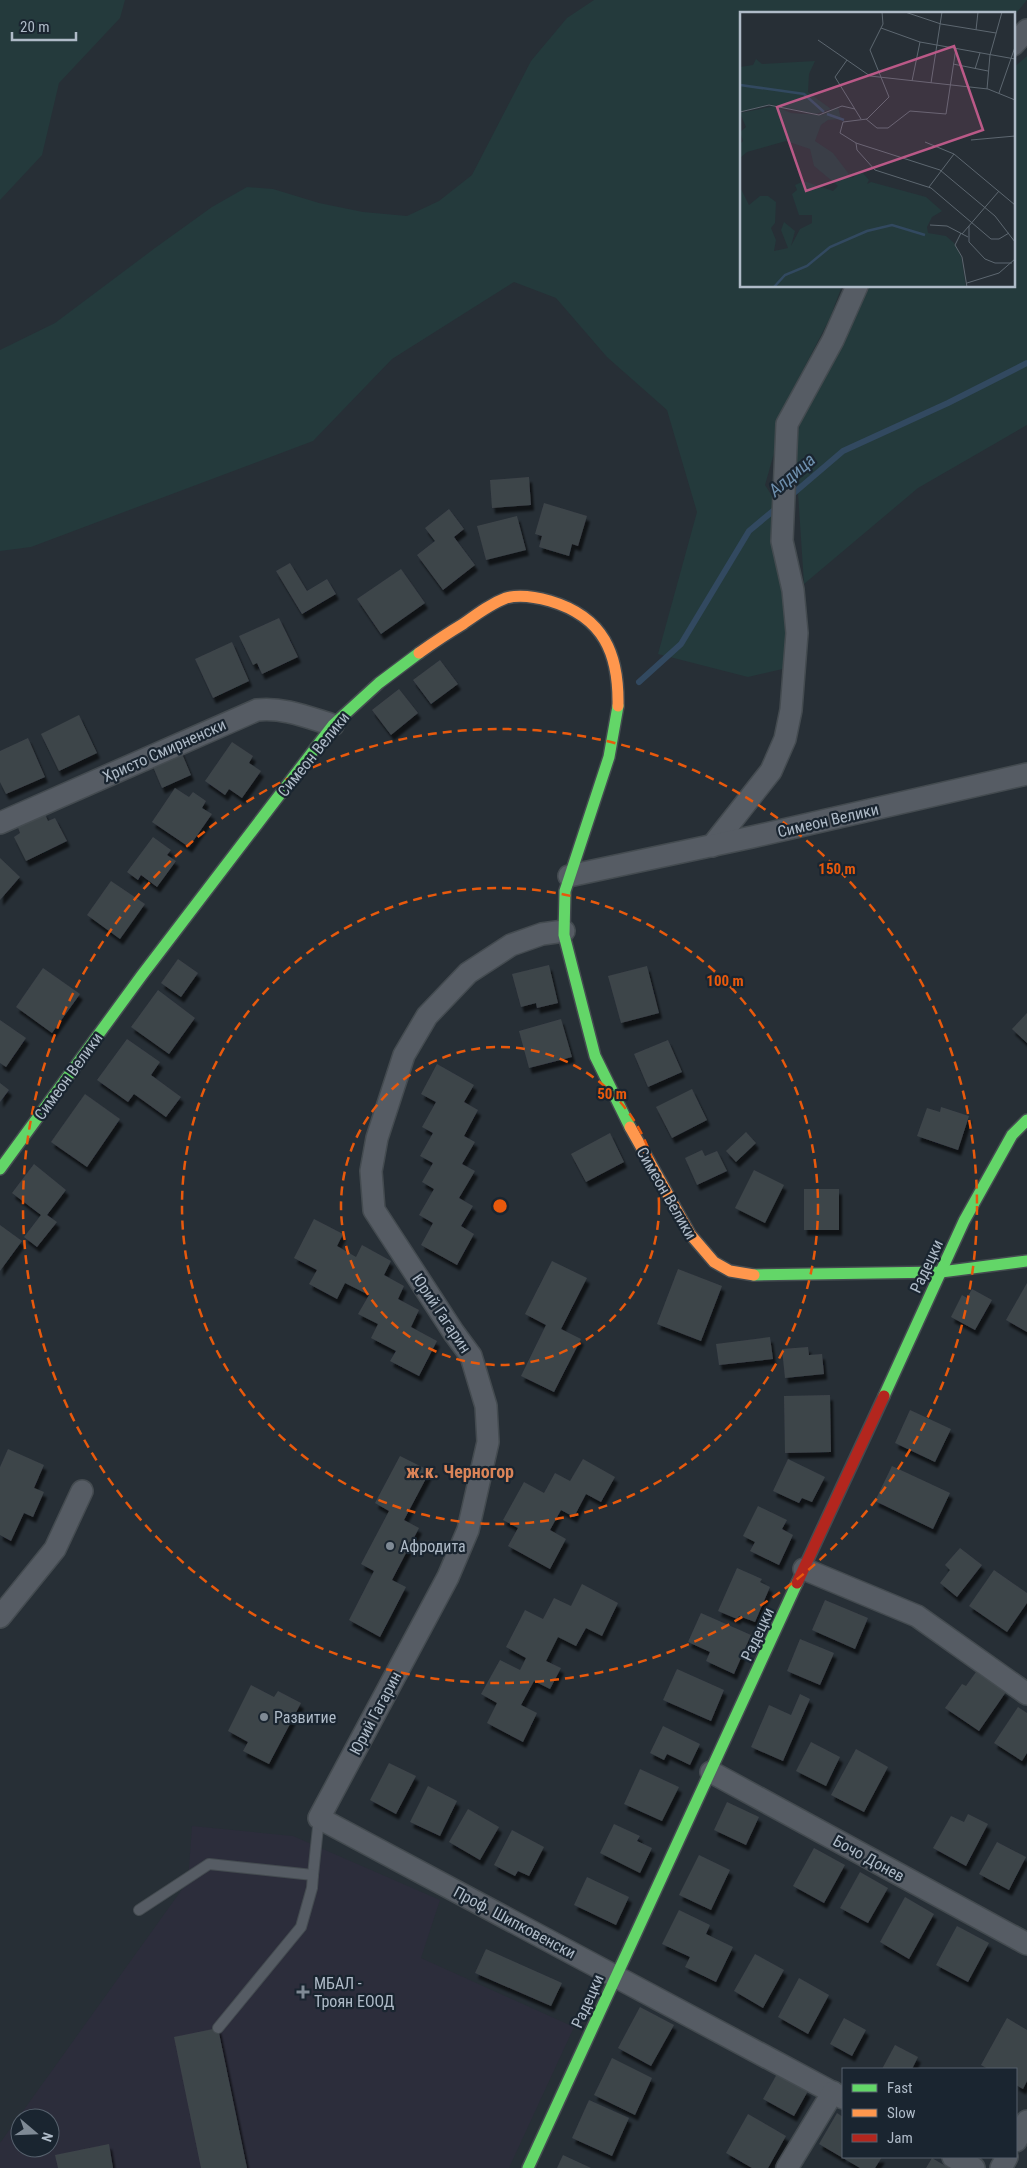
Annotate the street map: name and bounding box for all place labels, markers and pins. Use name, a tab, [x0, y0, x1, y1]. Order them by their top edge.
centre of rings	[491, 1197, 509, 1215]
place label: Афродита	[400, 1537, 466, 1556]
marker: Афродита	[384, 1540, 396, 1552]
place label: Развитие	[274, 1708, 336, 1727]
marker: Развитие	[258, 1711, 270, 1723]
place label: МБАЛ - Троян ЕООД	[314, 1974, 395, 2011]
marker: МБАЛ - Троян ЕООД	[296, 1985, 310, 1999]

